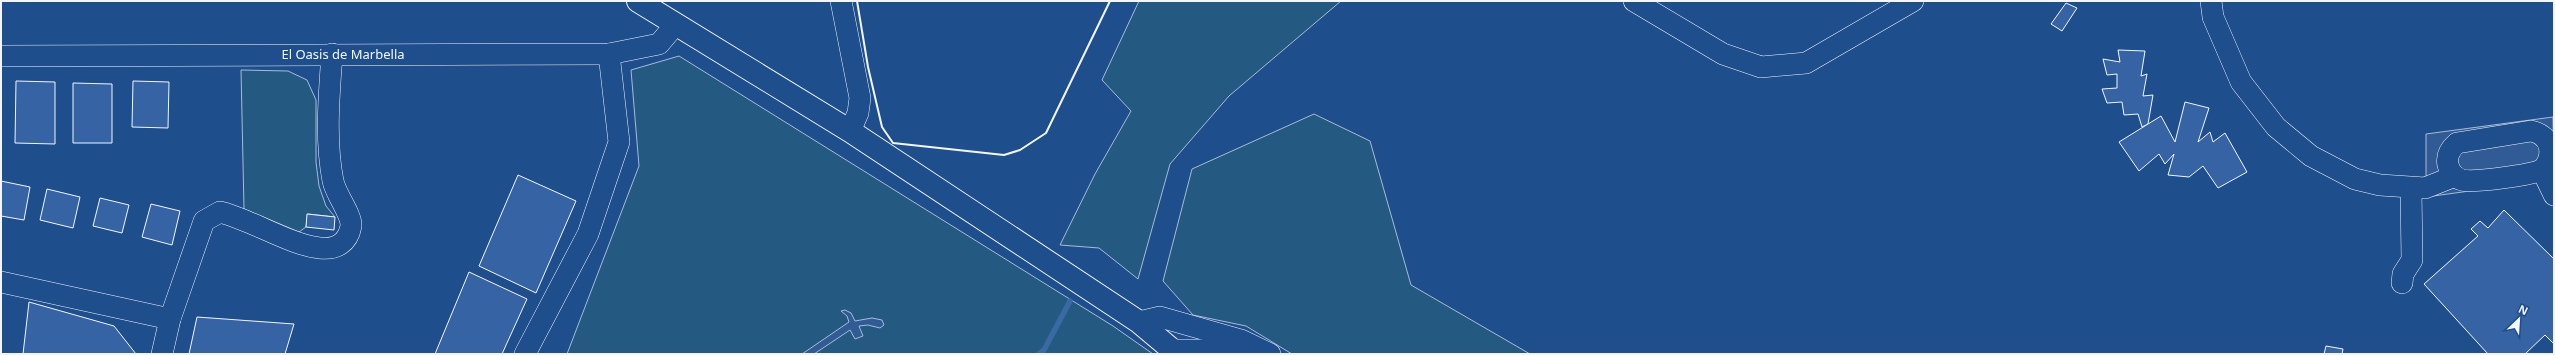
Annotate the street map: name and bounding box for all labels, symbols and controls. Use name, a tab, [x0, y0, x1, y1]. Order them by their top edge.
street label: El Oasis de Marbella	[281, 45, 405, 63]
north arrow	[2499, 299, 2539, 339]
text: N	[2516, 301, 2531, 318]

